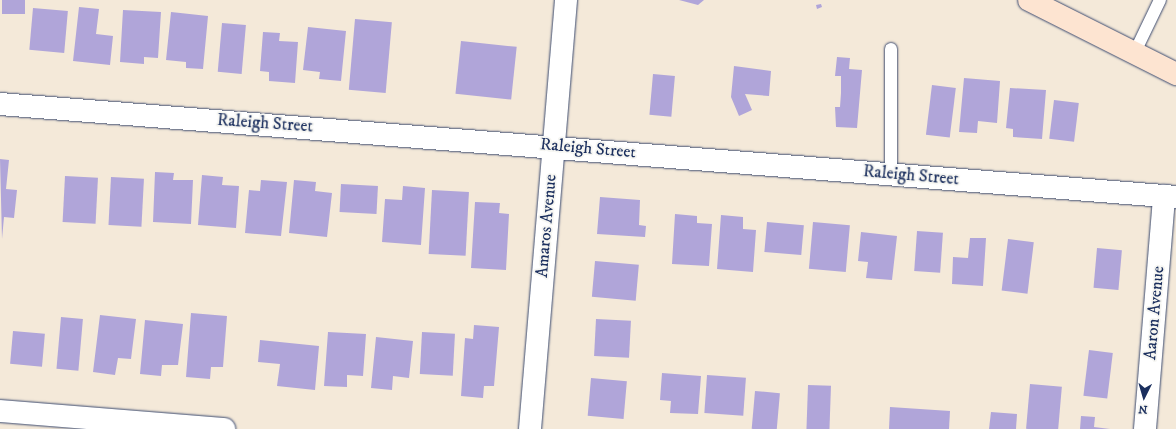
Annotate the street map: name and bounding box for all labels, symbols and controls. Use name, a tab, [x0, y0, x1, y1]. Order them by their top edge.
street label: Raleigh Street	[216, 110, 314, 138]
street label: Raleigh Street	[539, 135, 637, 163]
street label: Raleigh Street	[862, 162, 960, 190]
street label: Amaros Avenue	[532, 173, 562, 279]
street label: Aaron Avenue	[1141, 265, 1169, 361]
north arrow	[1124, 377, 1164, 417]
text: N	[1138, 402, 1148, 416]

